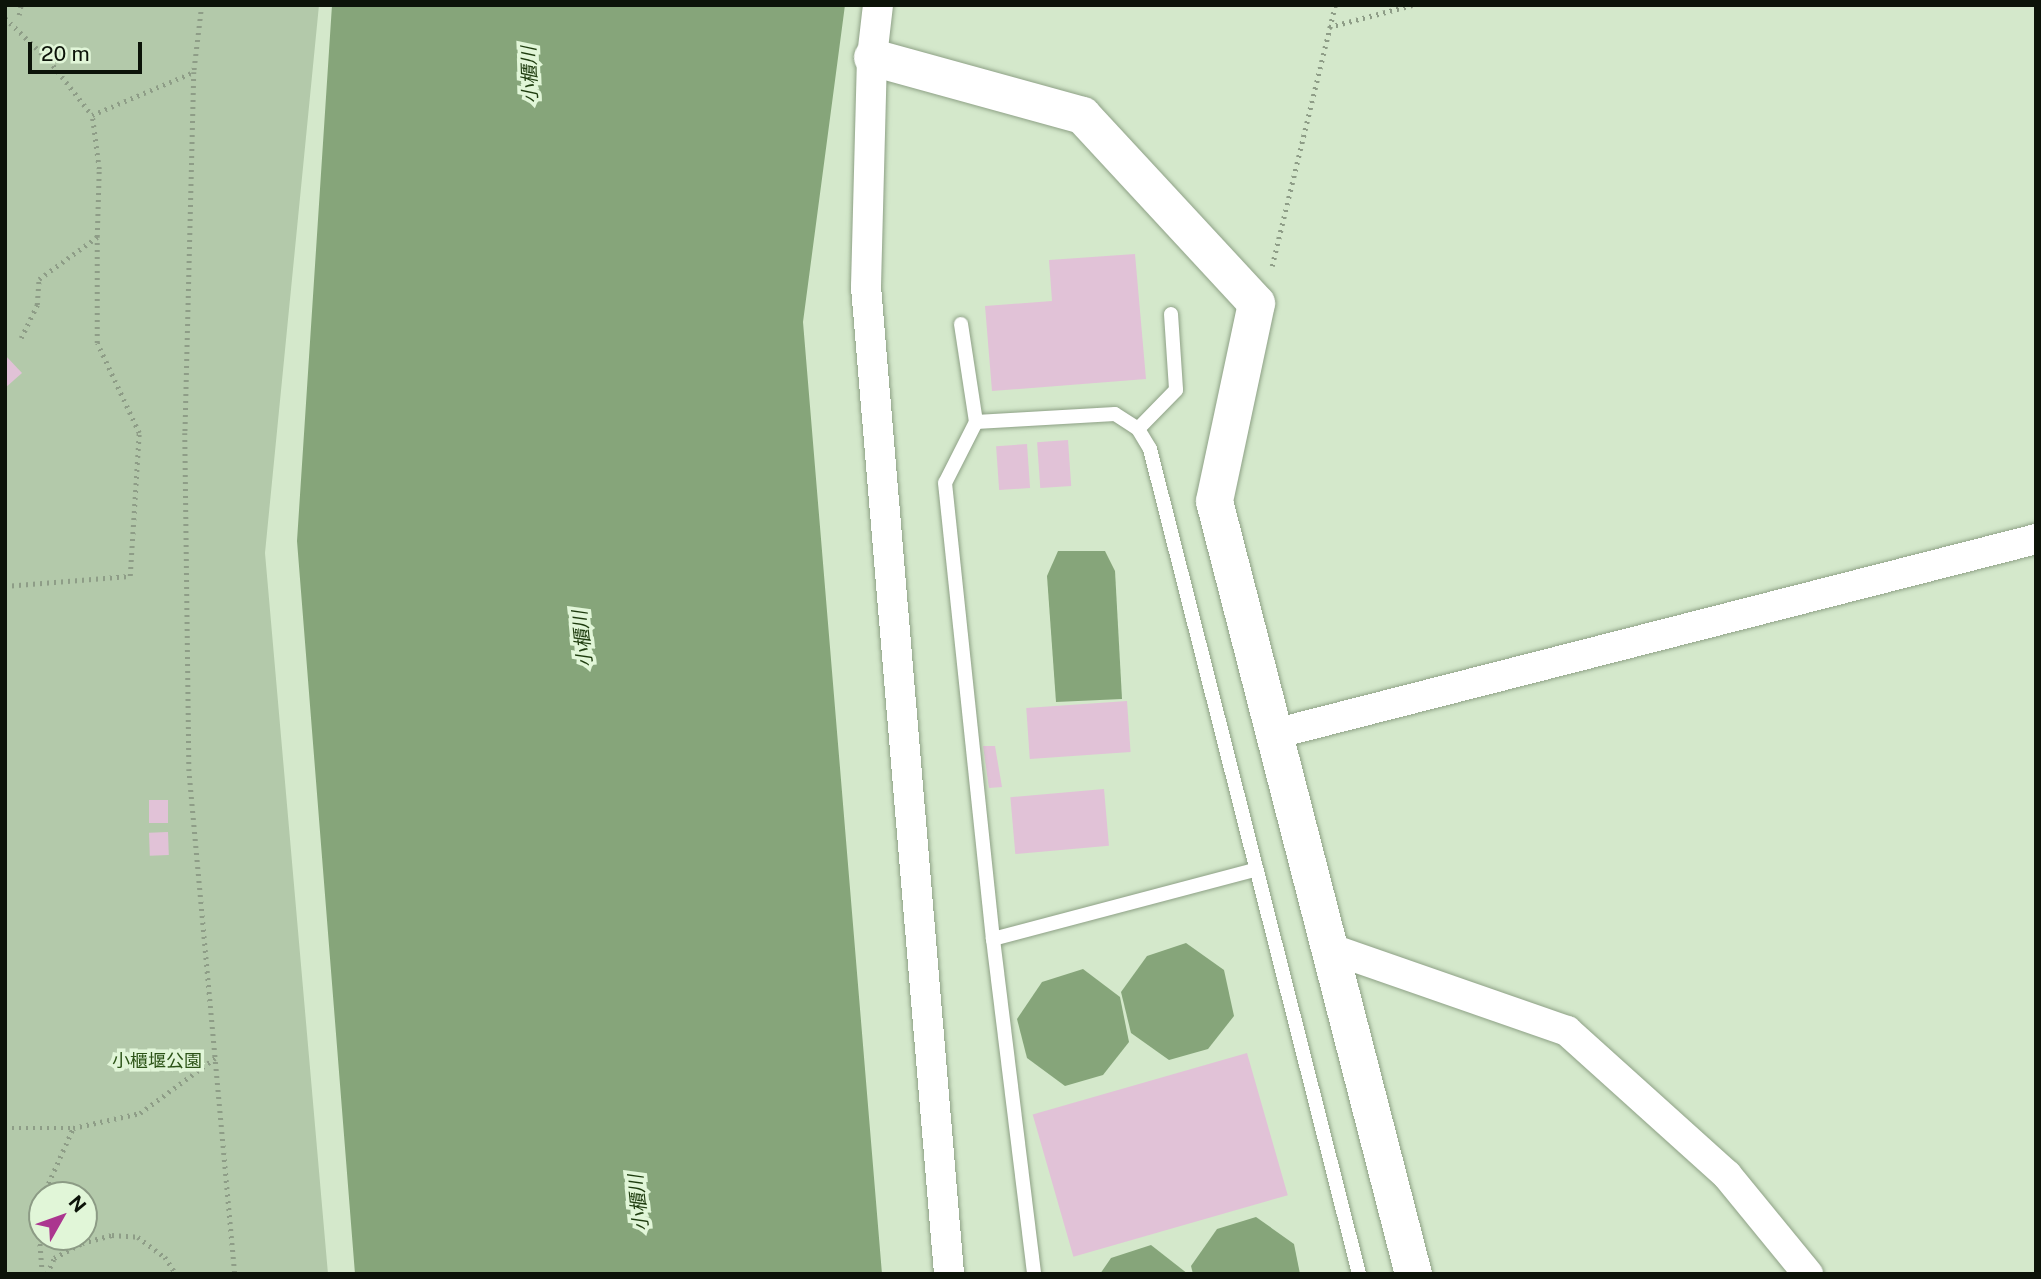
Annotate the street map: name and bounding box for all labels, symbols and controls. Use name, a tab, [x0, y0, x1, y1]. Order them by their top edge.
scale bar	[32, 28, 145, 72]
text: 20 m	[41, 41, 90, 66]
water label: 小櫃川	[518, 46, 542, 104]
water label: 小櫃川	[569, 609, 597, 669]
park label: 小櫃堰公園	[112, 1050, 202, 1072]
water label: 小櫃川	[625, 1173, 653, 1233]
north arrow	[28, 1181, 98, 1251]
text: N	[64, 1191, 91, 1217]

